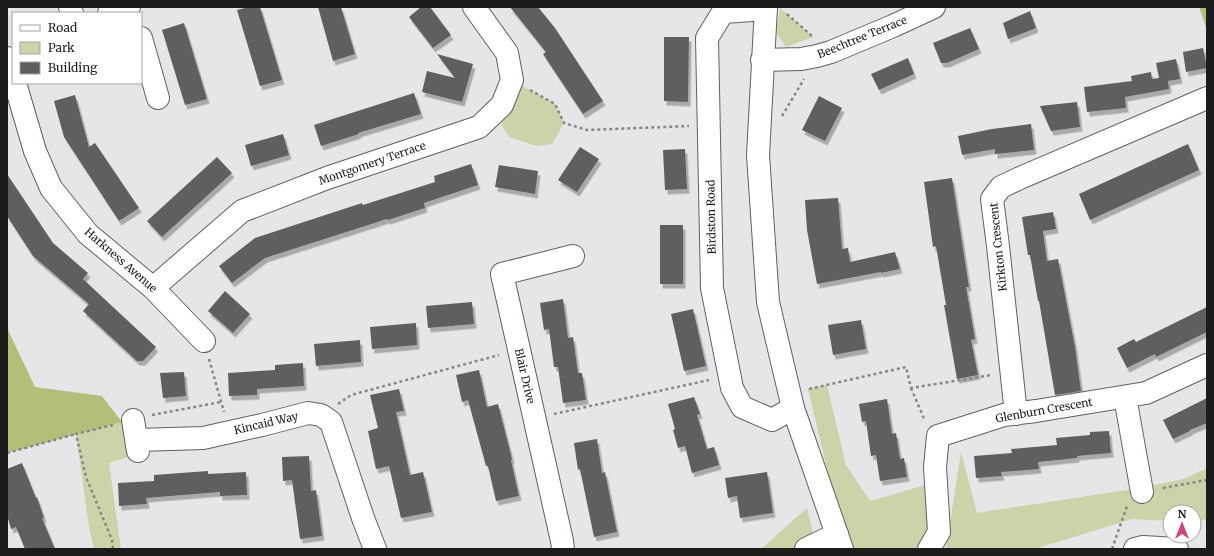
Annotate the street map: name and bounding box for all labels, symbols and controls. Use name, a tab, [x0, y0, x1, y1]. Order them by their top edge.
legend	[12, 12, 142, 84]
street label: Beechtree Terrace	[815, 13, 909, 61]
text: Road	[48, 20, 77, 35]
text: Park	[48, 40, 75, 55]
text: Building	[48, 60, 98, 75]
street label: Montgomery Terrace	[317, 138, 428, 188]
street label: Birdston Road	[703, 179, 719, 254]
street label: Kirkton Crescent	[986, 201, 1010, 292]
street label: Harkness Avenue	[82, 225, 160, 295]
street label: Blair Drive	[512, 347, 538, 405]
street label: Glenburn Crescent	[994, 394, 1094, 425]
street label: Kincaid Way	[232, 409, 300, 437]
north arrow	[1162, 504, 1202, 544]
text: N	[1178, 507, 1187, 521]

